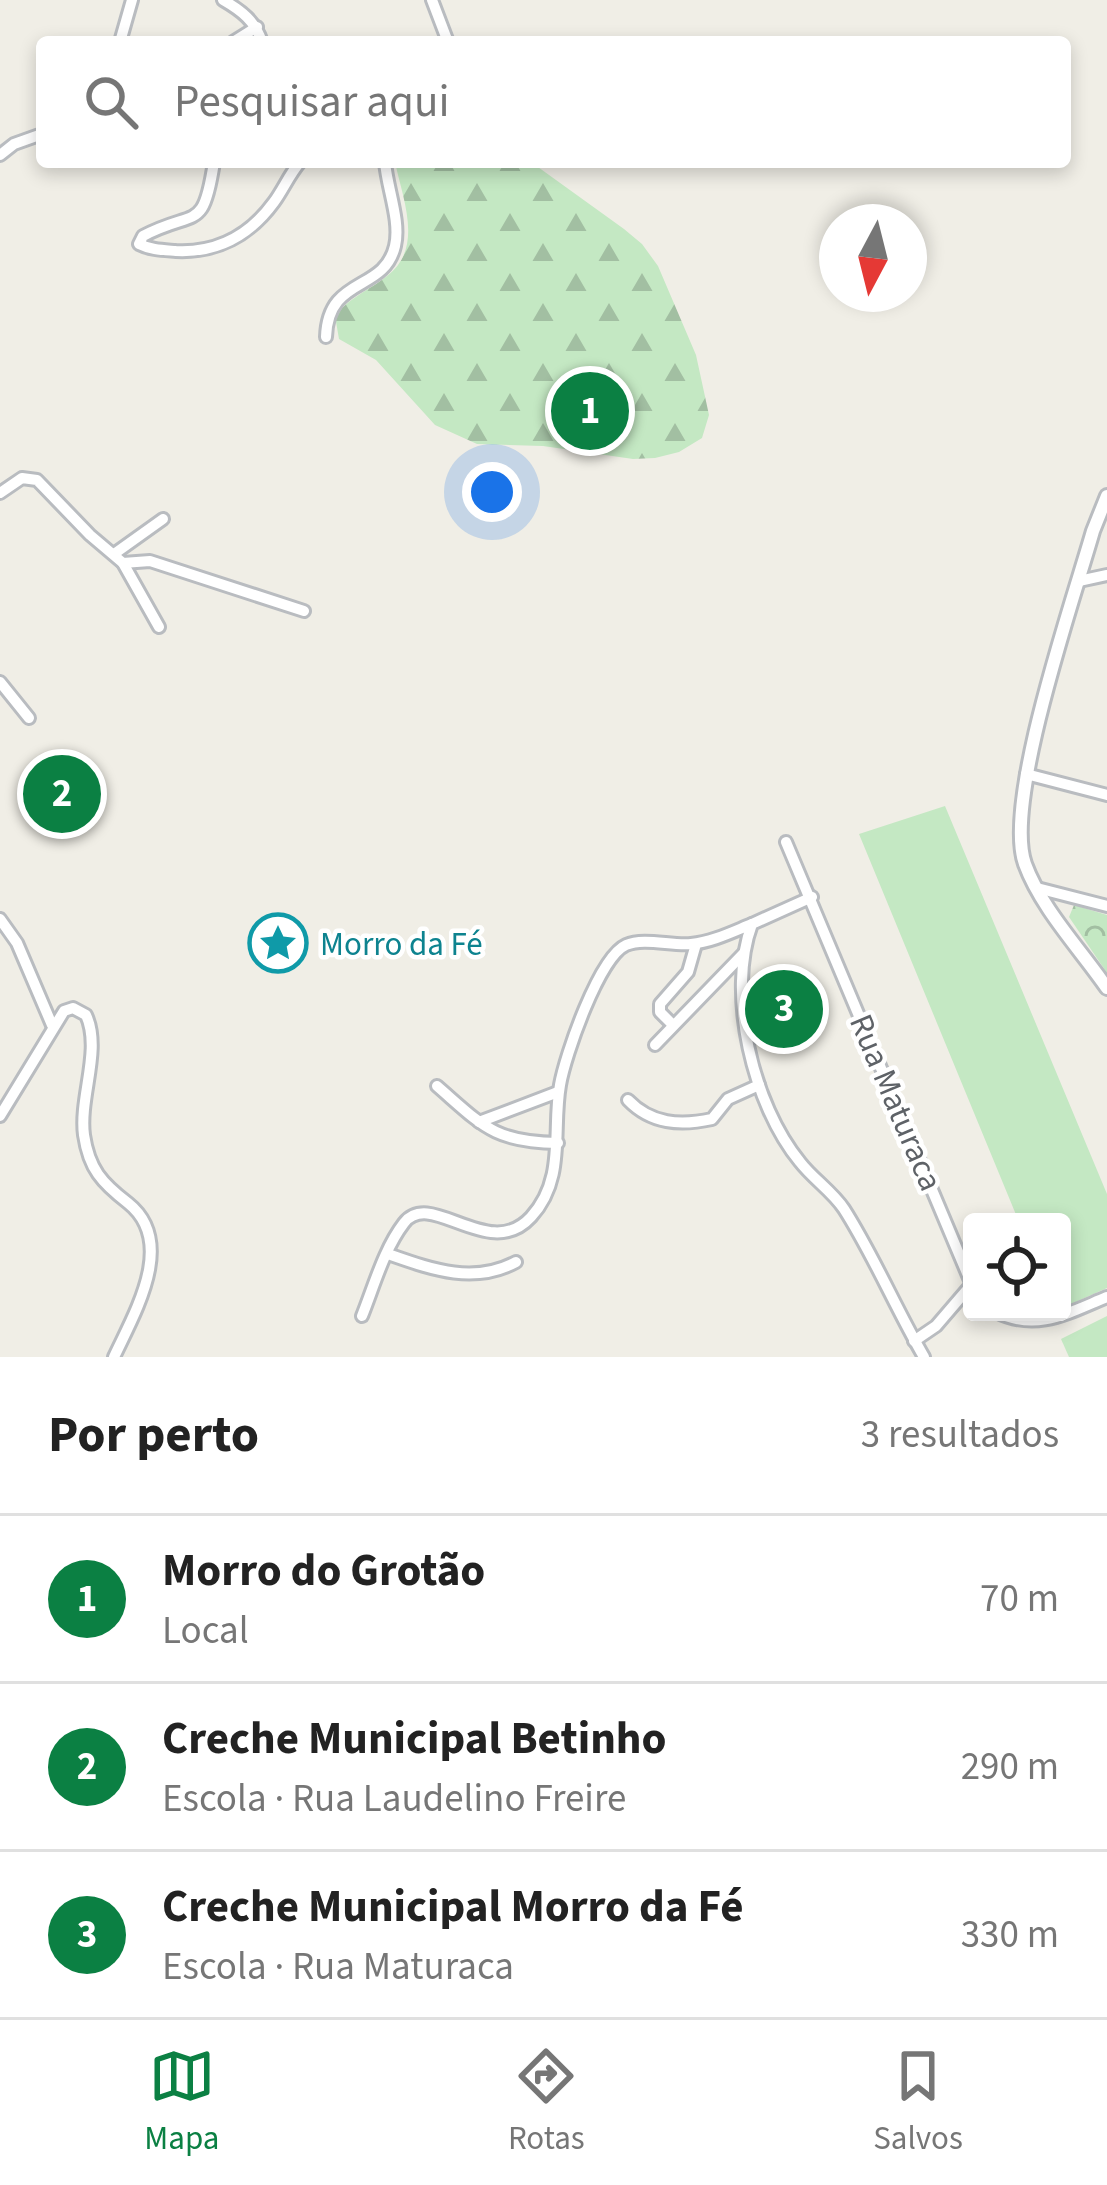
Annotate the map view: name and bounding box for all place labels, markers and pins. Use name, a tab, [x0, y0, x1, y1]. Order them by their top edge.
pin: 1	[551, 366, 629, 456]
pin: 2	[23, 749, 101, 839]
place icon: Morro da Fé	[247, 912, 309, 974]
place label: Morro da Fé	[320, 921, 483, 968]
pin: 3	[745, 964, 823, 1054]

